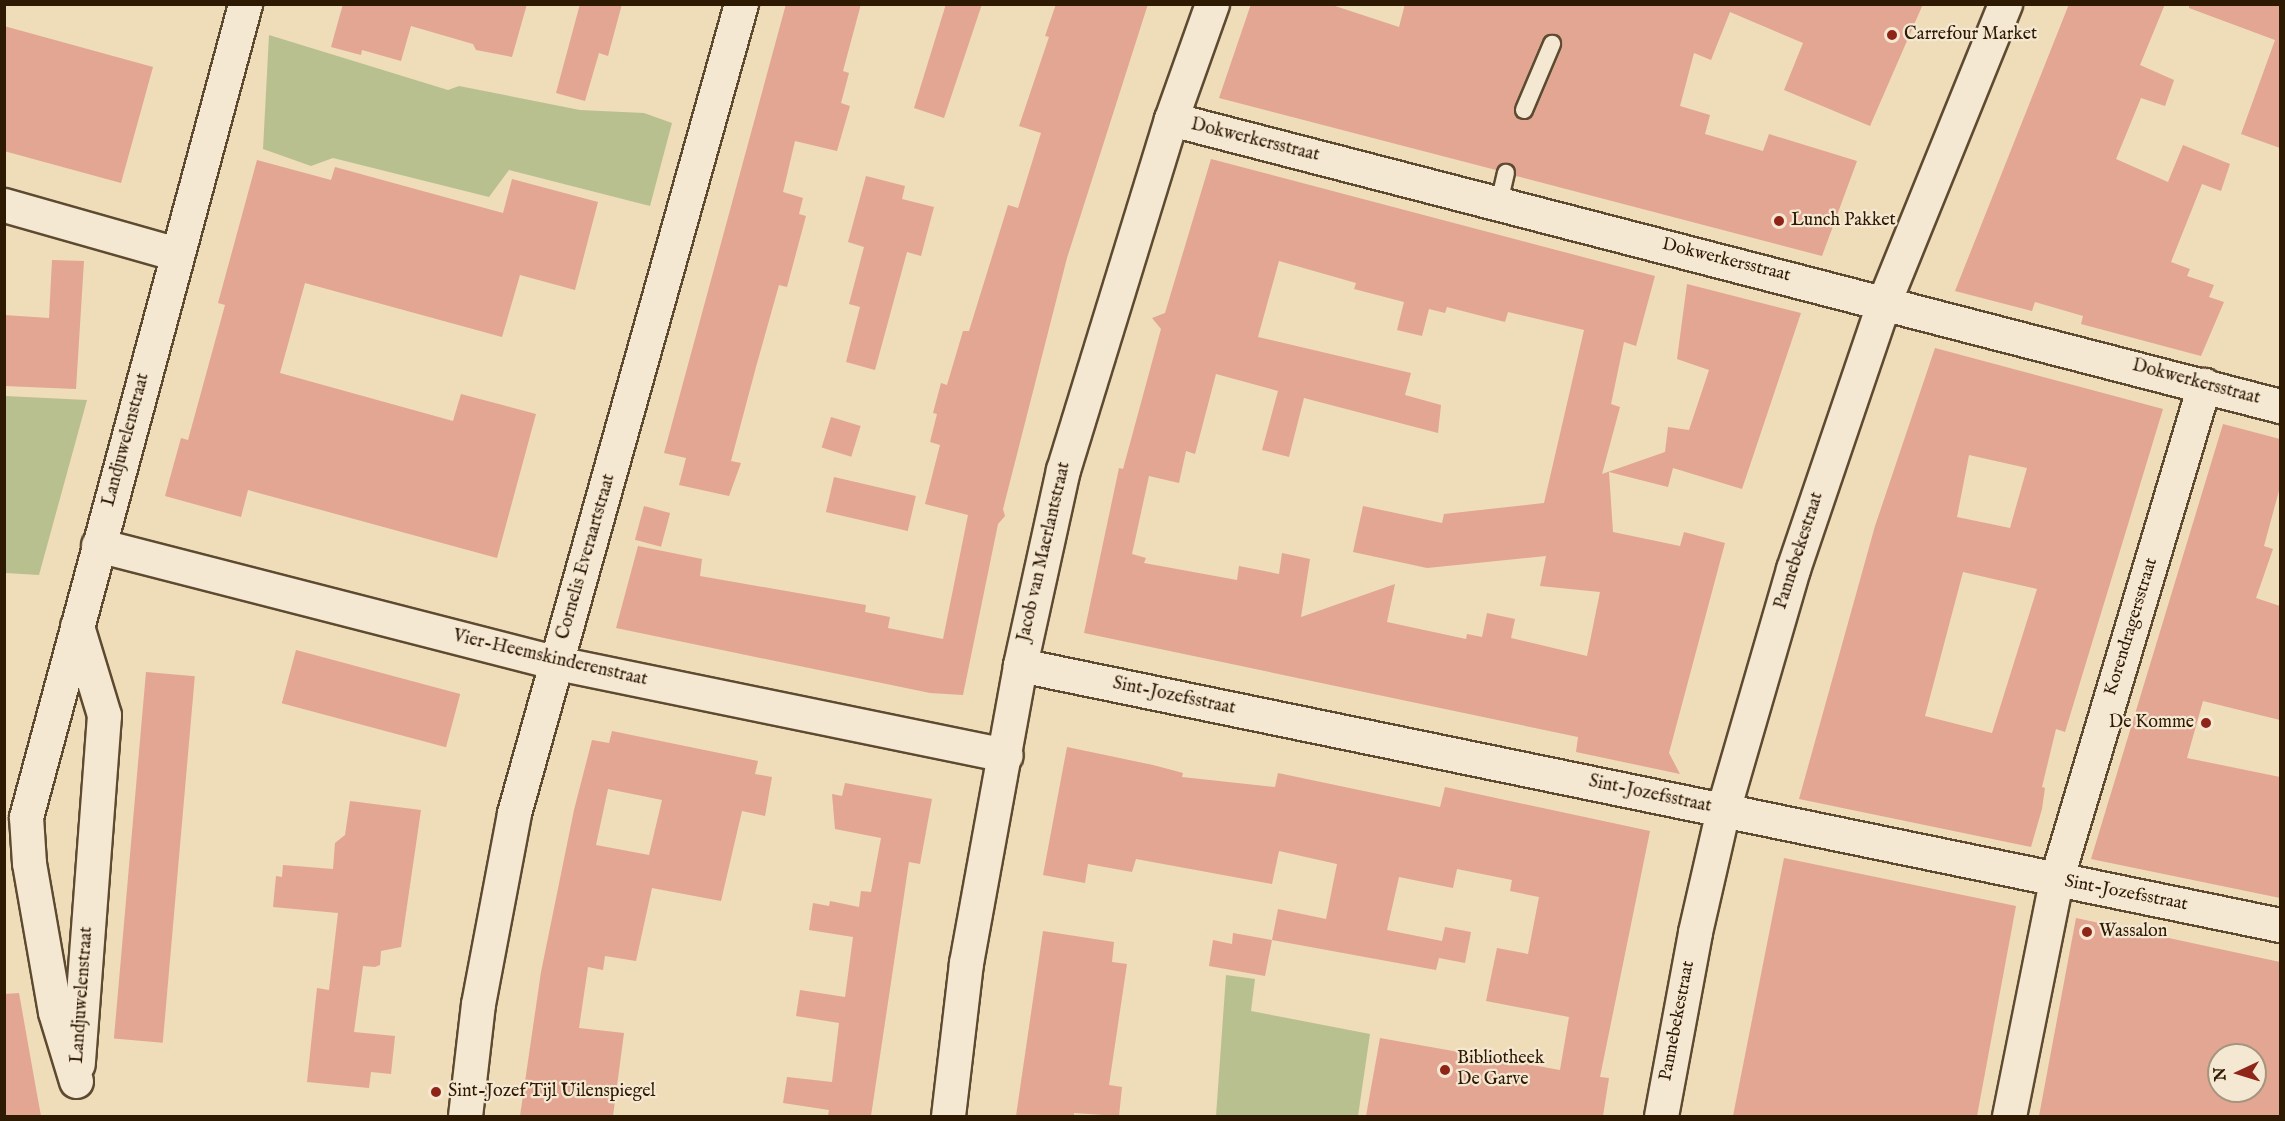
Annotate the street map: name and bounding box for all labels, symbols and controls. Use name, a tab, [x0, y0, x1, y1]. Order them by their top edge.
place label: Carrefour Market	[1904, 24, 2037, 46]
marker: Carrefour Market	[1885, 28, 1899, 42]
street label: Dokwerkersstraat	[1188, 115, 1322, 167]
place label: Lunch Pakket	[1791, 210, 1896, 232]
marker: Lunch Pakket	[1772, 214, 1786, 228]
street label: Dokwerkersstraat	[1659, 235, 1793, 287]
street label: Dokwerkersstraat	[2130, 356, 2262, 410]
street label: Landjuwelenstraat	[99, 371, 155, 509]
street label: Jacob van Maerlantstraat	[1014, 460, 1076, 644]
street label: Cornelis Everaartstraat	[553, 472, 621, 642]
street label: Pannebekestraat	[1771, 490, 1829, 612]
street label: Korendragersstraat	[2101, 556, 2163, 698]
street label: Vier-Heemskinderenstraat	[451, 626, 649, 692]
street label: Sint-Jozefsstraat	[1111, 673, 1237, 721]
place label: De Komme	[2109, 712, 2194, 734]
marker: De Komme	[2199, 716, 2213, 730]
street label: Sint-Jozefsstraat	[1587, 771, 1713, 819]
street label: Sint-Jozefsstraat	[2063, 871, 2189, 917]
place label: Wassalon	[2099, 921, 2167, 943]
marker: Wassalon	[2080, 925, 2094, 939]
street label: Landjuwelenstraat	[67, 926, 99, 1064]
street label: Pannebekestraat	[1656, 959, 1700, 1083]
north arrow	[2207, 1043, 2267, 1103]
place label: Bibliotheek De Garve	[1457, 1049, 1544, 1092]
marker: Bibliotheek De Garve	[1438, 1063, 1452, 1077]
text: N	[2211, 1067, 2231, 1082]
place label: Sint-Jozef Tijl Uilenspiegel	[448, 1081, 655, 1103]
marker: Sint-Jozef Tijl Uilenspiegel	[429, 1085, 443, 1099]

